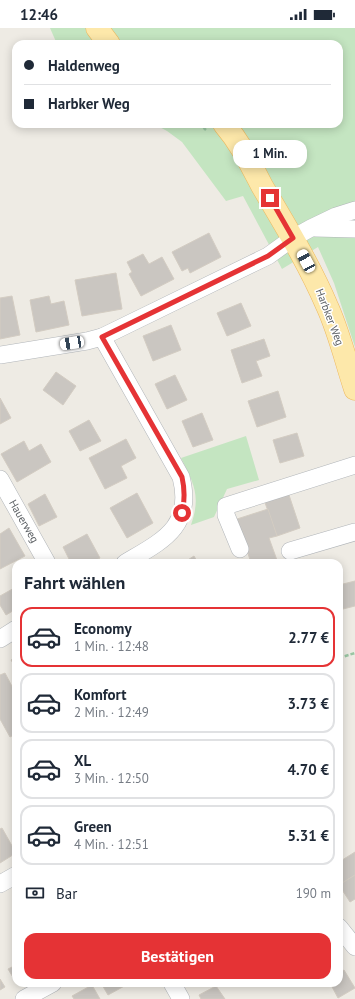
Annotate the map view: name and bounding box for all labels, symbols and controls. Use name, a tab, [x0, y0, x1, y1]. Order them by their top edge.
text: 12:46	[20, 5, 58, 24]
text: Haldenweg	[48, 56, 120, 75]
text: Harbker Weg	[48, 94, 130, 113]
callout: 1 Min.	[233, 140, 307, 168]
text: 1 Min.	[253, 145, 287, 162]
route end	[261, 189, 279, 207]
car	[295, 248, 317, 274]
street label: Harbker Weg	[313, 287, 347, 347]
car	[59, 335, 85, 351]
street label: Hauerweg	[6, 497, 42, 545]
route start	[173, 504, 191, 522]
text: Fahrt wählen	[24, 571, 125, 594]
icon: car	[26, 619, 62, 655]
text: Economy	[74, 619, 132, 638]
text: 2.77 €	[288, 628, 329, 647]
text: 1 Min. · 12:48	[74, 638, 149, 655]
icon: car	[26, 685, 62, 721]
text: Komfort	[74, 685, 126, 704]
text: 3.73 €	[287, 694, 329, 713]
text: 2 Min. · 12:49	[74, 704, 149, 721]
icon: car	[26, 751, 62, 787]
text: XL	[74, 751, 91, 770]
text: 4.70 €	[287, 760, 329, 779]
text: 3 Min. · 12:50	[74, 770, 149, 787]
icon: car	[26, 817, 62, 853]
text: Green	[74, 817, 112, 836]
text: 5.31 €	[287, 826, 329, 845]
text: 4 Min. · 12:51	[74, 836, 149, 853]
icon: cash	[24, 882, 46, 904]
text: Bar	[56, 884, 77, 903]
text: 190 m	[296, 885, 331, 902]
button: Bestätigen	[24, 933, 331, 979]

